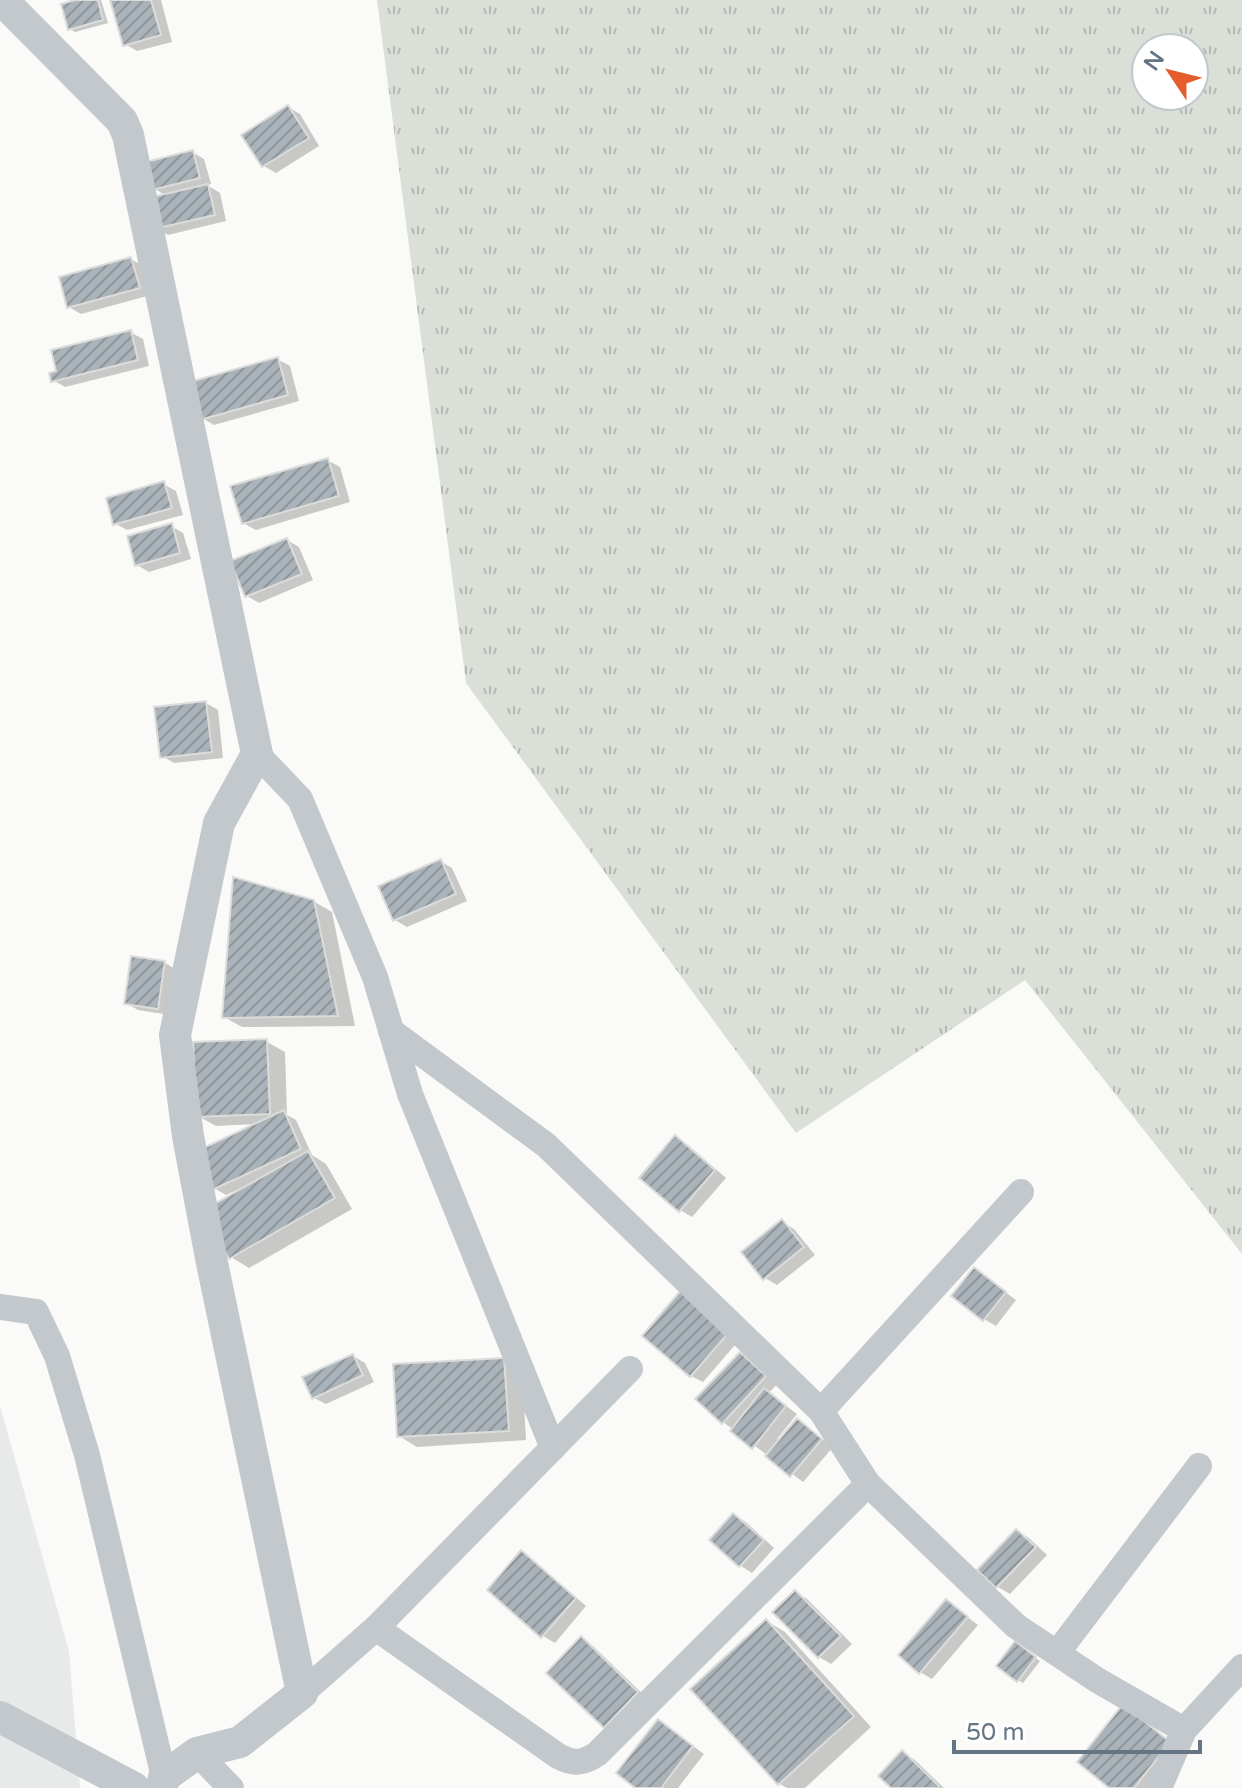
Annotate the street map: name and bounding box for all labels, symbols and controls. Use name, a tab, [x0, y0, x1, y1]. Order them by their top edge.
north arrow	[1130, 32, 1210, 112]
text: N	[1139, 46, 1170, 76]
scale bar	[954, 1704, 1200, 1754]
text: 50 m	[966, 1718, 1024, 1747]

